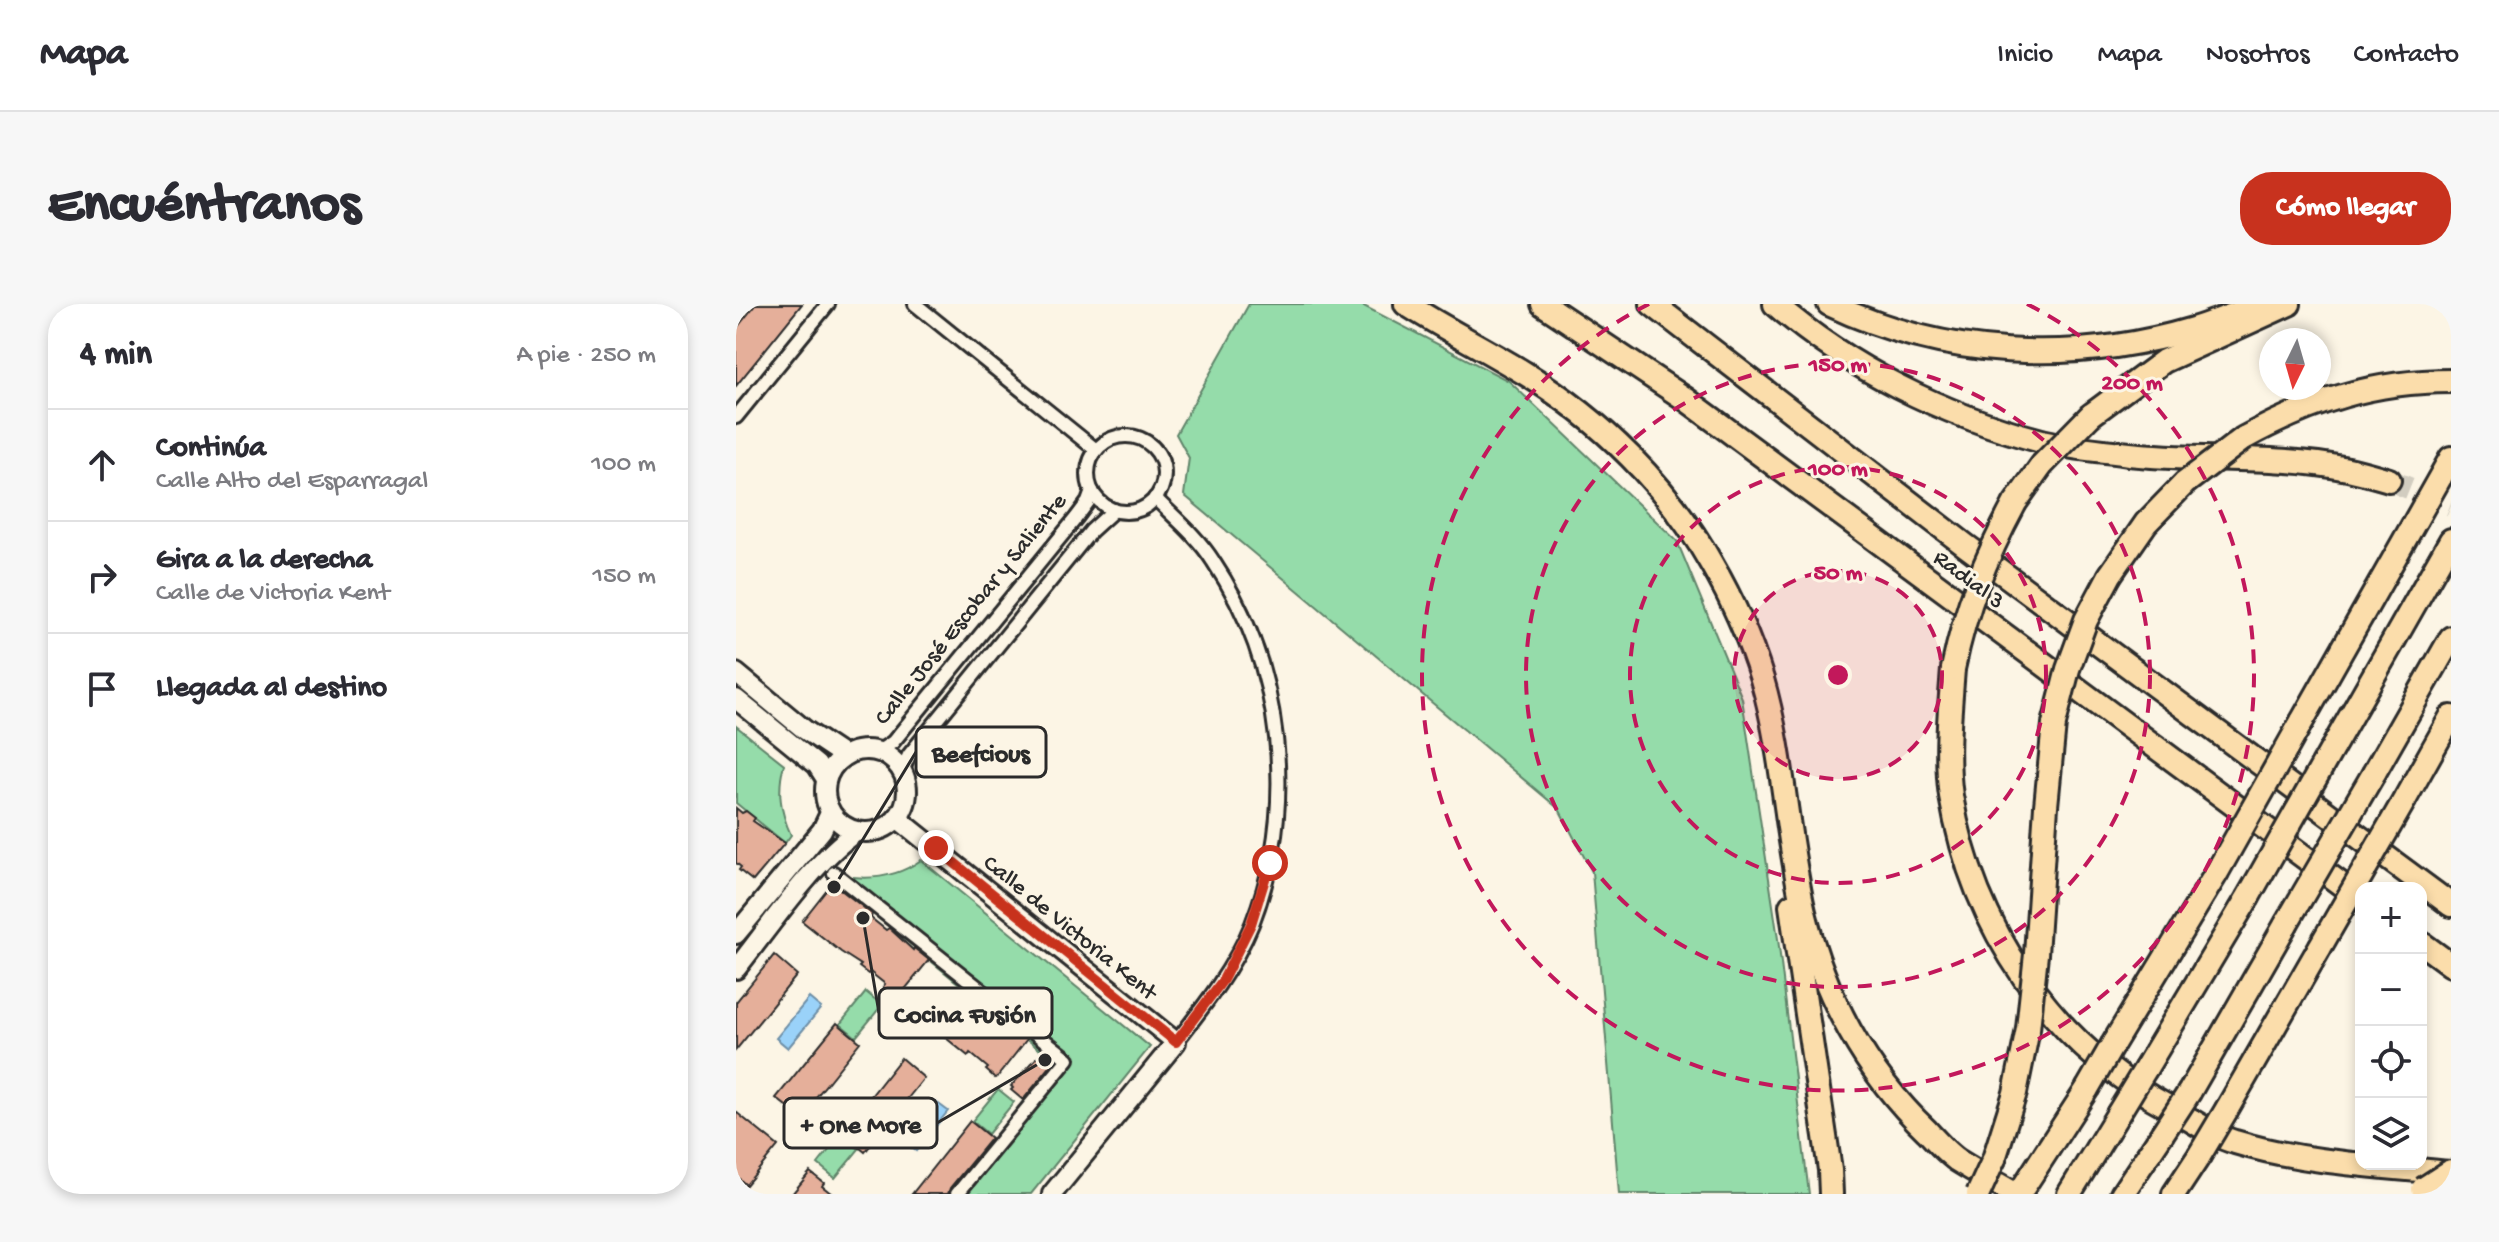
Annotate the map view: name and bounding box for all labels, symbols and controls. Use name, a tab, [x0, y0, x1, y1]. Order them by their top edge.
text: Mapa	[40, 33, 127, 77]
text: Inicio	[1997, 39, 2053, 72]
text: Mapa	[2097, 39, 2162, 72]
text: Nosotros	[2206, 39, 2310, 72]
text: Contacto	[2354, 39, 2459, 72]
button: Cómo llegar	[2240, 172, 2451, 245]
text: Encuéntranos	[48, 175, 360, 241]
north arrow	[2259, 328, 2331, 400]
text: 4 min	[80, 336, 152, 376]
text: A pie · 250 m	[516, 341, 656, 372]
text: 150 m	[1808, 352, 1867, 381]
text: 200 m	[2101, 370, 2163, 399]
text: Continúa	[156, 432, 266, 467]
icon: ahead	[80, 443, 124, 487]
text: 100 m	[591, 450, 656, 481]
text: 100 m	[1807, 456, 1868, 485]
text: Calle Alto del Esparragal	[156, 467, 428, 498]
street label: Calle José Escobar y Saliente	[869, 488, 1075, 732]
text: Gira a la derecha	[156, 544, 372, 579]
street label: Radial 3	[1926, 545, 2009, 617]
icon: right	[80, 555, 124, 599]
text: 50 m	[1814, 560, 1862, 589]
text: 150 m	[592, 562, 656, 593]
text: Calle de Victoria Kent	[156, 579, 390, 610]
centre of rings	[1824, 661, 1852, 689]
icon: arrive	[80, 667, 124, 711]
text: Llegada al destino	[156, 672, 387, 707]
callout: Beefcious	[916, 727, 1046, 777]
text: Beefcious	[931, 741, 1031, 772]
route end	[918, 830, 954, 866]
route start	[1252, 845, 1288, 881]
street label: Calle de Victoria Kent	[976, 850, 1163, 1009]
map controls	[2355, 882, 2427, 1170]
button: +	[2355, 882, 2427, 954]
button: −	[2355, 954, 2427, 1026]
callout: Cocina Fusión	[879, 988, 1052, 1038]
text: Cocina Fusión	[894, 1002, 1036, 1033]
button: locate	[2355, 1026, 2427, 1098]
callout: + One More	[784, 1098, 937, 1148]
button: layers	[2355, 1098, 2427, 1170]
text: + One More	[800, 1112, 923, 1143]

